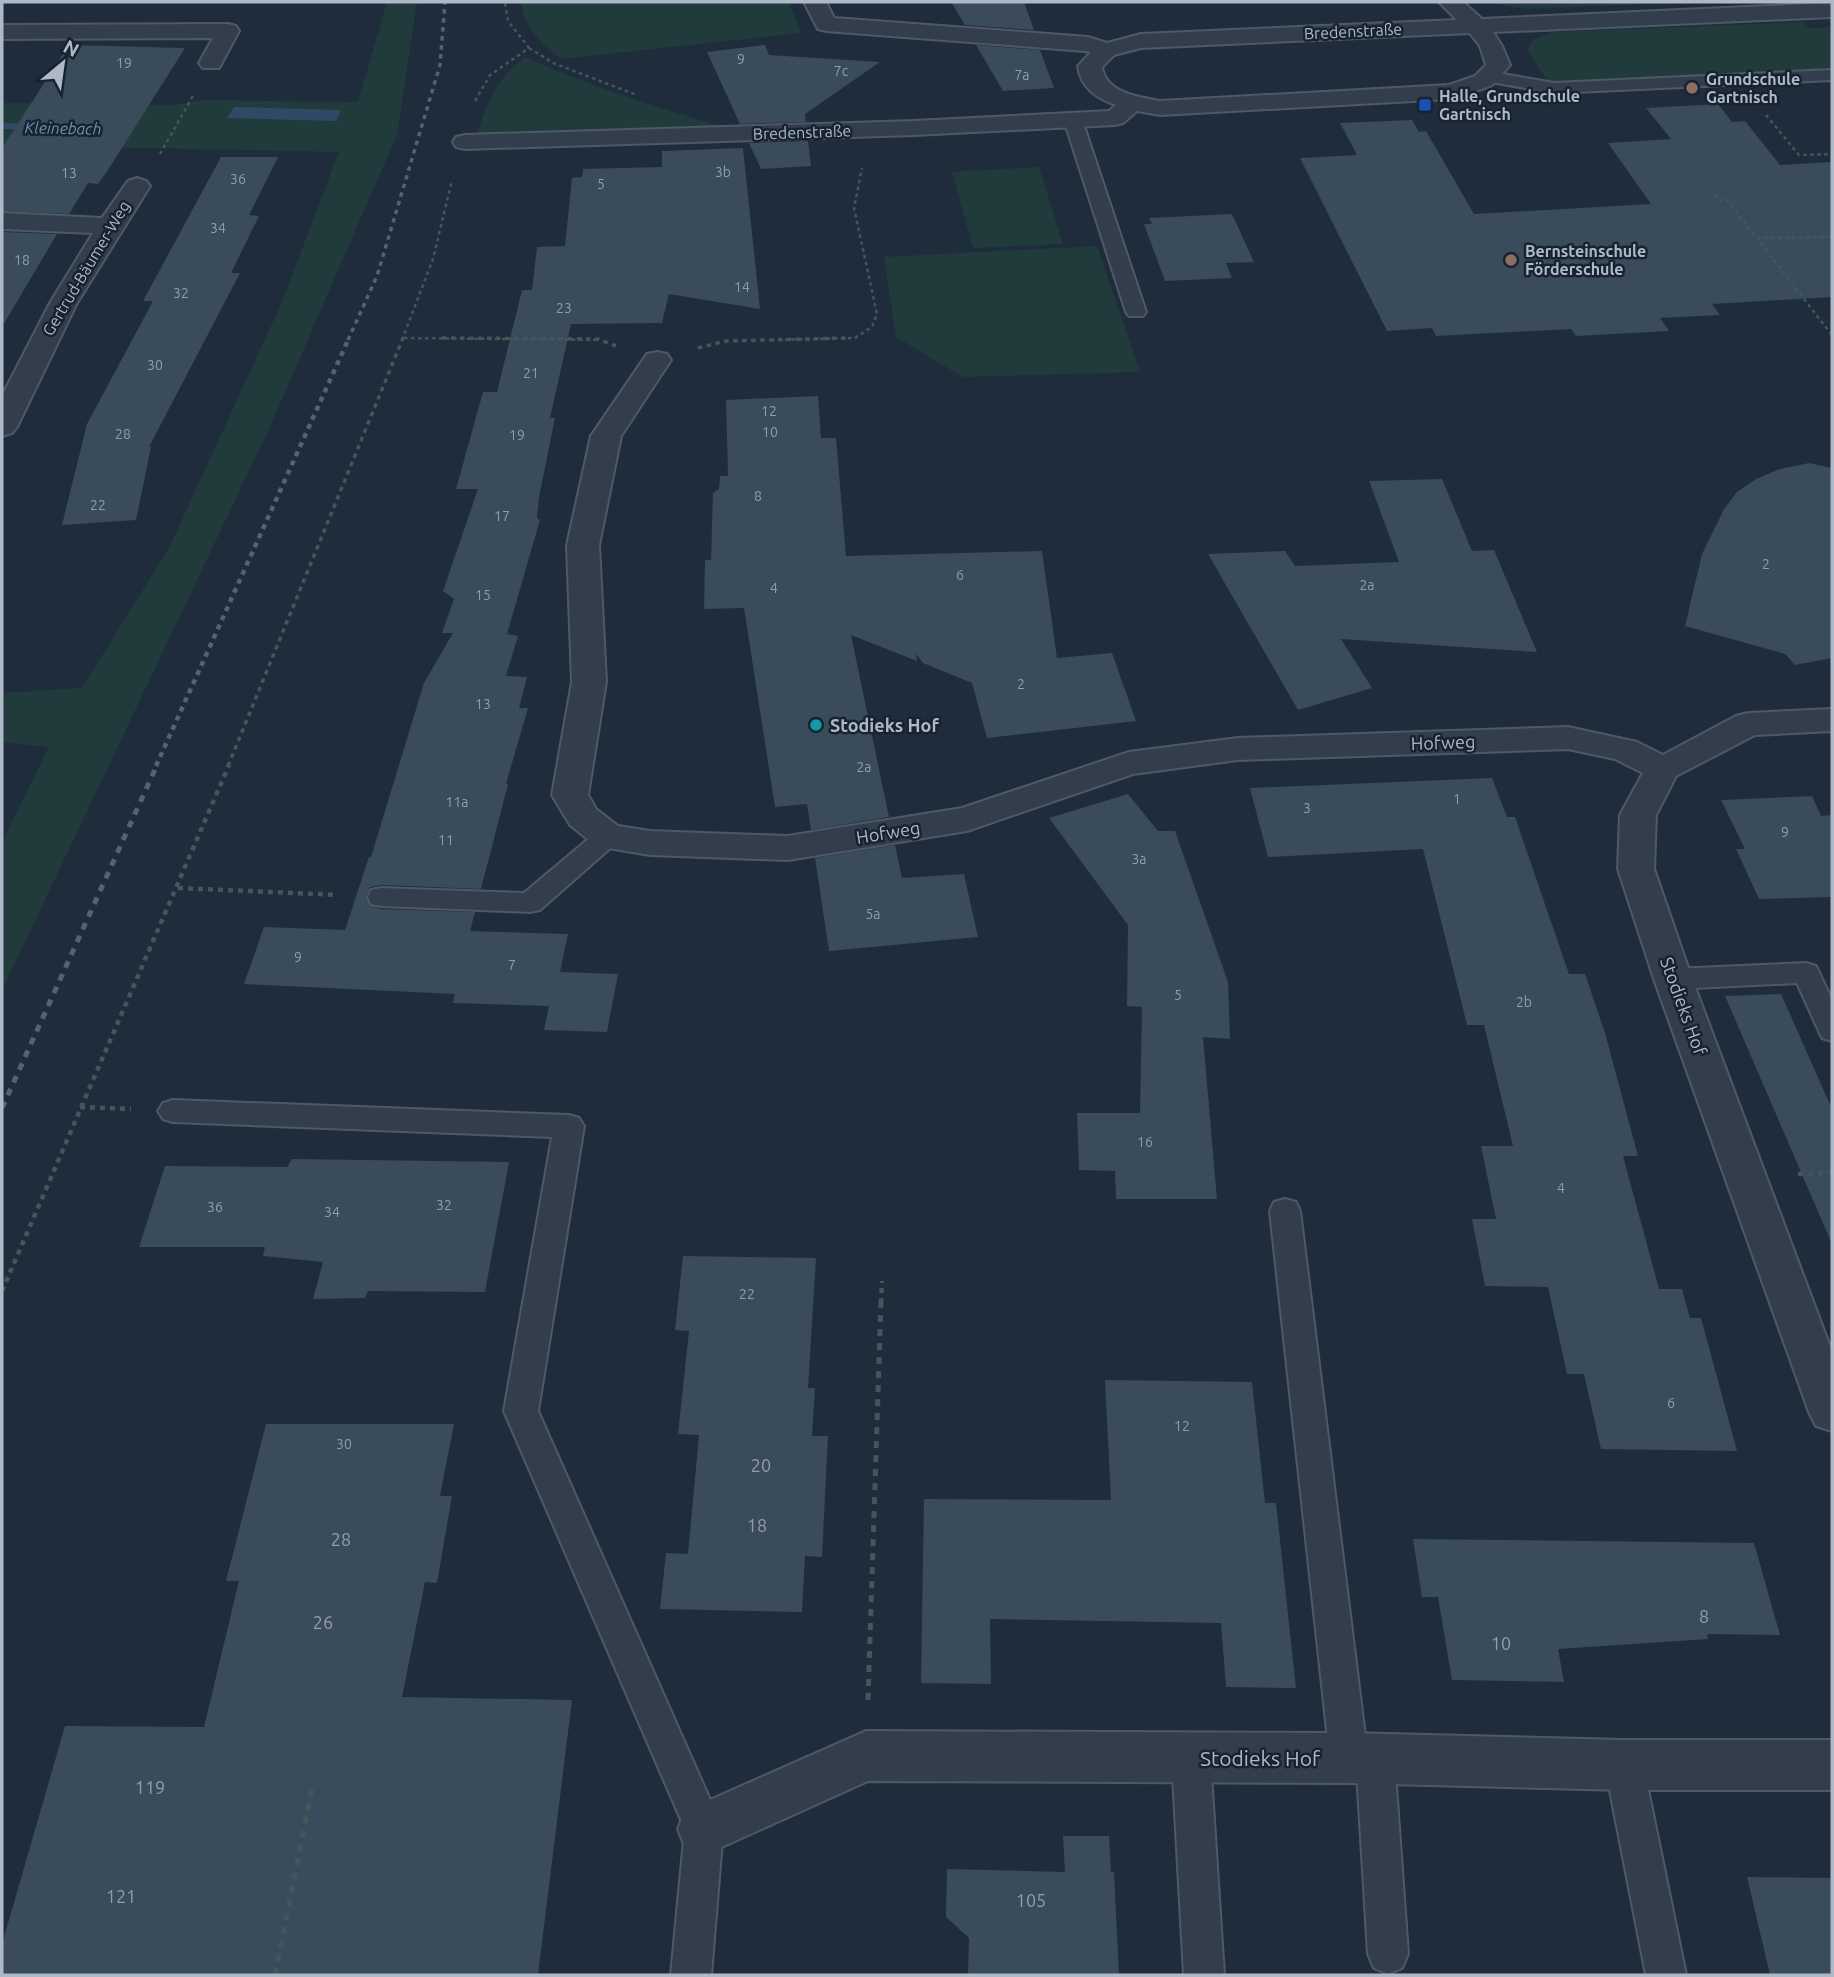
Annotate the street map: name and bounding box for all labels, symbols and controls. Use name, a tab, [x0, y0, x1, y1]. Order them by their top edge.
street label: Bredenstraße	[1303, 19, 1403, 43]
north arrow	[28, 28, 98, 98]
text: N	[60, 35, 83, 61]
house number: 9	[737, 51, 745, 67]
house number: 19	[116, 55, 132, 71]
house number: 7c	[834, 63, 849, 79]
house number: 7a	[1014, 67, 1030, 83]
place label: Grundschule Gartnisch	[1706, 70, 1800, 106]
marker: Grundschule Gartnisch	[1684, 80, 1700, 96]
place label: Halle, Grundschule Gartnisch	[1439, 87, 1580, 123]
marker: Halle, Grundschule Gartnisch	[1417, 97, 1433, 113]
water label: Kleinebach	[24, 118, 102, 138]
street label: Bredenstraße	[753, 121, 851, 143]
house number: 3b	[715, 164, 731, 180]
house number: 13	[61, 165, 77, 181]
house number: 36	[230, 171, 246, 187]
house number: 5	[597, 176, 605, 192]
street label: Gertrud-Bäumer-Weg	[39, 197, 133, 339]
house number: 34	[210, 220, 226, 236]
place label: Bernsteinschule Förderschule	[1525, 242, 1646, 278]
house number: 18	[14, 252, 30, 268]
marker: Bernsteinschule Förderschule	[1503, 252, 1519, 268]
house number: 14	[734, 279, 750, 295]
house number: 32	[173, 285, 189, 301]
house number: 23	[556, 300, 572, 316]
house number: 30	[147, 357, 163, 373]
house number: 21	[523, 365, 539, 381]
house number: 12	[761, 403, 777, 419]
house number: 10	[762, 424, 778, 440]
house number: 28	[115, 426, 131, 442]
house number: 19	[509, 427, 525, 443]
house number: 8	[754, 488, 762, 504]
house number: 22	[90, 497, 106, 513]
house number: 17	[494, 508, 510, 524]
house number: 2	[1762, 556, 1770, 572]
house number: 6	[956, 567, 964, 583]
house number: 2a	[1359, 577, 1375, 593]
house number: 4	[770, 580, 778, 596]
house number: 15	[475, 587, 491, 603]
house number: 2	[1017, 676, 1025, 692]
house number: 13	[475, 696, 491, 712]
place label: Stodieks Hof	[830, 715, 939, 735]
marker: Stodieks Hof	[808, 717, 824, 733]
street label: Hofweg	[1410, 731, 1476, 753]
house number: 2a	[856, 759, 872, 775]
house number: 1	[1453, 791, 1461, 807]
house number: 11a	[446, 794, 469, 810]
house number: 3	[1303, 800, 1311, 816]
street label: Hofweg	[855, 817, 921, 847]
house number: 9	[1781, 824, 1789, 840]
house number: 11	[438, 832, 454, 848]
house number: 3a	[1131, 851, 1147, 867]
house number: 5a	[865, 906, 881, 922]
house number: 9	[294, 949, 302, 965]
street label: Stodieks Hof	[1657, 954, 1711, 1058]
house number: 7	[508, 957, 516, 973]
house number: 5	[1174, 987, 1182, 1003]
house number: 2b	[1516, 994, 1532, 1010]
house number: 16	[1137, 1134, 1153, 1150]
house number: 4	[1557, 1180, 1565, 1196]
house number: 32	[436, 1197, 452, 1213]
house number: 36	[207, 1199, 223, 1215]
house number: 34	[324, 1204, 340, 1220]
house number: 22	[739, 1286, 755, 1302]
house number: 6	[1667, 1395, 1675, 1411]
house number: 12	[1174, 1418, 1190, 1434]
house number: 30	[336, 1436, 352, 1452]
house number: 20	[751, 1455, 771, 1475]
house number: 18	[747, 1515, 767, 1535]
house number: 28	[331, 1529, 351, 1549]
house number: 8	[1699, 1606, 1709, 1626]
house number: 26	[313, 1612, 333, 1632]
house number: 10	[1491, 1633, 1511, 1653]
street label: Stodieks Hof	[1200, 1746, 1321, 1770]
house number: 119	[135, 1777, 165, 1797]
house number: 121	[106, 1886, 136, 1906]
house number: 105	[1016, 1890, 1046, 1910]

